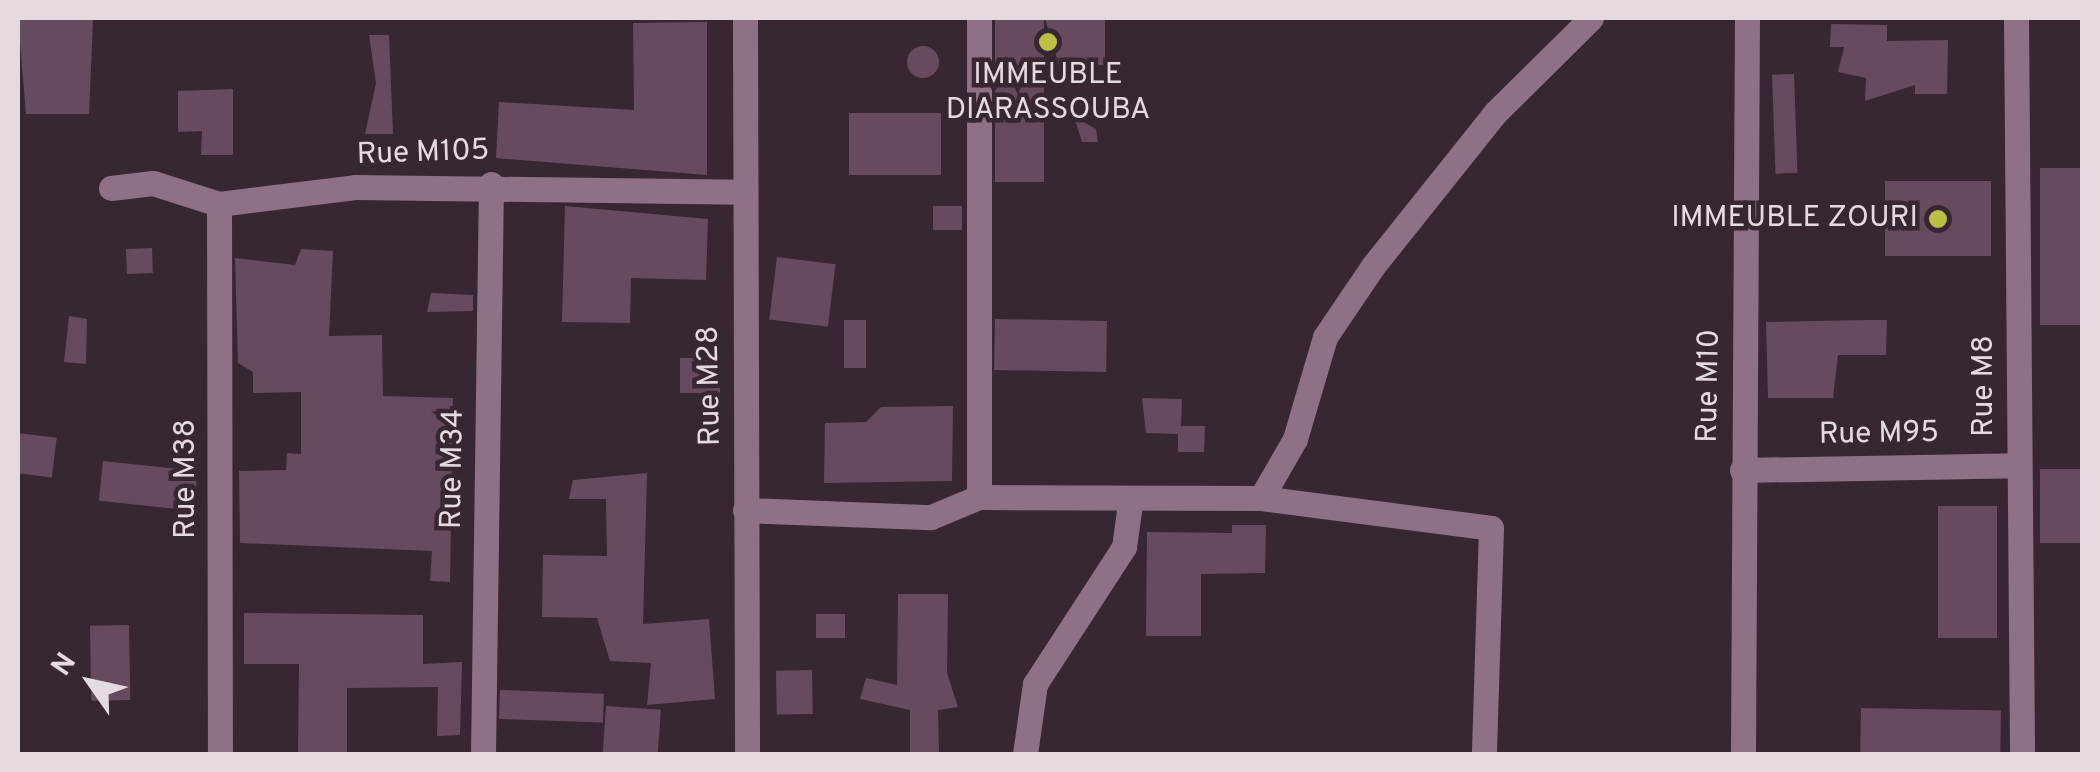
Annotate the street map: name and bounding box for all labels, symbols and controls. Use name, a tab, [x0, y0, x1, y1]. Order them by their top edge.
marker: IMMEUBLE DIARASSOUBA	[1037, 31, 1059, 53]
place label: IMMEUBLE DIARASSOUBA	[946, 58, 1150, 128]
street label: Rue M105	[356, 134, 490, 174]
place label: IMMEUBLE ZOURI	[1671, 201, 1918, 237]
marker: IMMEUBLE ZOURI	[1927, 208, 1949, 230]
street label: Rue M28	[692, 326, 730, 446]
street label: Rue M10	[1691, 329, 1729, 443]
street label: Rue M8	[1967, 335, 2003, 437]
street label: Rue M34	[435, 409, 473, 529]
street label: Rue M95	[1819, 416, 1939, 454]
street label: Rue M38	[169, 419, 205, 539]
north arrow	[40, 632, 140, 732]
text: N	[45, 647, 86, 684]

